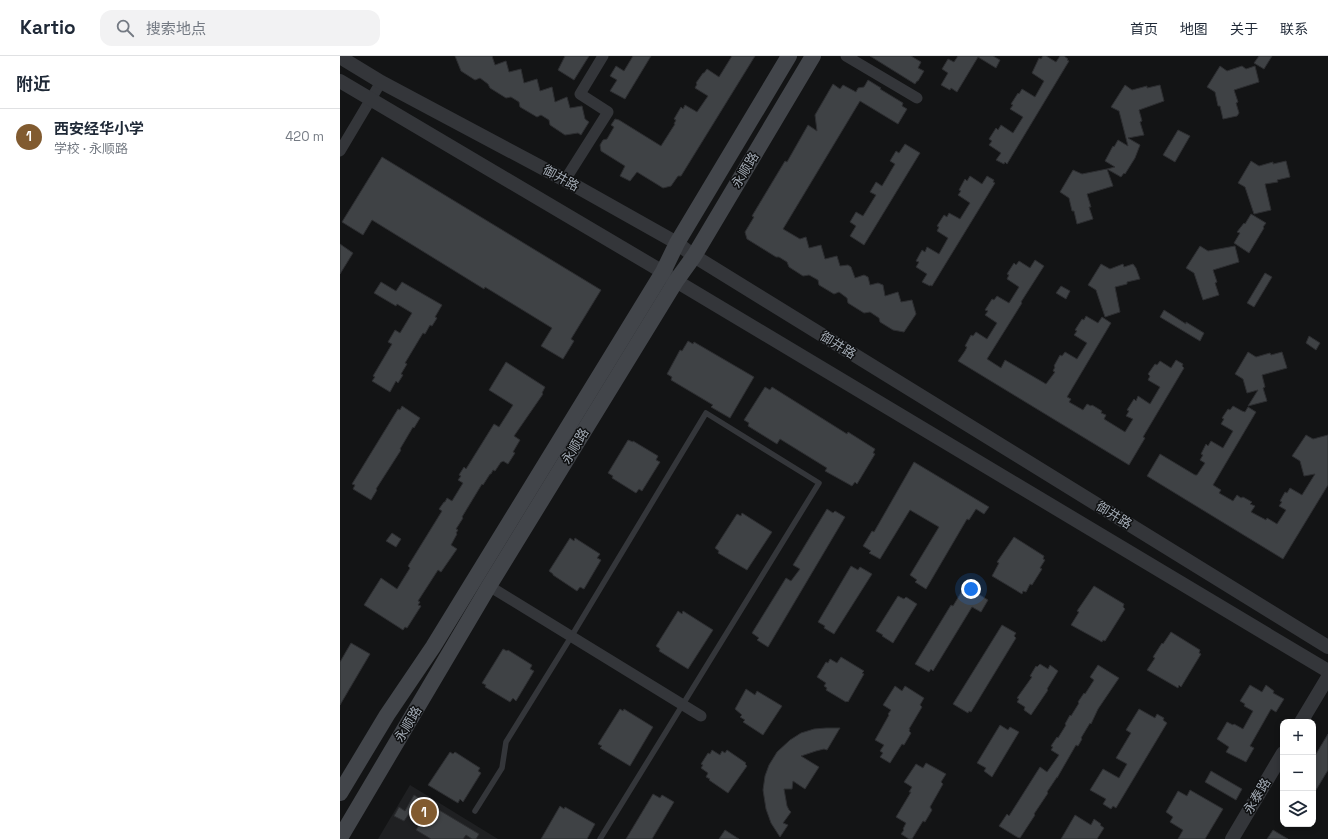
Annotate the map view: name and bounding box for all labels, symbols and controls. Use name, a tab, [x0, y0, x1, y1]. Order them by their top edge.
search box	[100, 10, 380, 46]
text: Kartio	[20, 15, 76, 40]
icon: search	[114, 17, 136, 39]
text: 搜索地点	[146, 19, 206, 38]
text: 首页	[1130, 20, 1158, 38]
text: 地图	[1180, 20, 1208, 38]
text: 关于	[1230, 20, 1258, 38]
text: 联系	[1280, 20, 1308, 38]
text: 附近	[16, 73, 50, 95]
text: 西安经华小学	[54, 119, 144, 138]
text: 1	[26, 128, 32, 145]
text: 420 m	[285, 128, 324, 145]
text: 学校 · 永顺路	[54, 140, 128, 157]
street label: 永顺路	[728, 149, 762, 191]
street label: 御井路	[540, 161, 582, 195]
street label: 御井路	[817, 327, 859, 363]
street label: 永顺路	[558, 425, 592, 467]
street label: 御井路	[1093, 497, 1135, 533]
your location	[961, 579, 981, 599]
street label: 永顺路	[391, 703, 425, 745]
map controls	[1280, 719, 1316, 827]
button: +	[1280, 719, 1316, 755]
button: −	[1280, 755, 1316, 791]
street label: 永泰路	[1240, 775, 1274, 817]
button: layers	[1280, 791, 1316, 827]
pin: 1	[411, 797, 437, 827]

